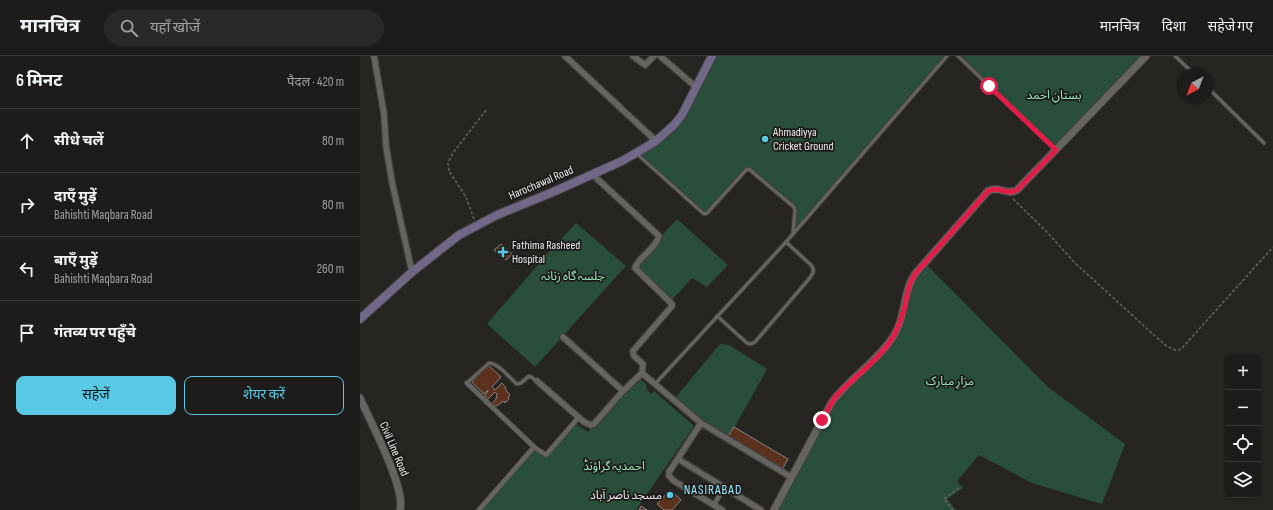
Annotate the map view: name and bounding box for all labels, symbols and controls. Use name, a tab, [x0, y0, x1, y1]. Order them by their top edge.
search box	[104, 10, 384, 46]
text: मानचित्र	[20, 15, 80, 38]
icon: search	[118, 17, 140, 39]
text: यहाँ खोजें	[150, 18, 200, 37]
text: मानचित्र	[1100, 18, 1140, 35]
text: दिशा	[1162, 18, 1186, 35]
text: सहेजे गए	[1208, 18, 1253, 35]
north arrow	[1177, 68, 1213, 104]
text: 6 मिनट	[16, 71, 62, 91]
text: पैदल · 420 m	[287, 74, 344, 90]
route start	[980, 77, 998, 95]
park label: بستانِ احمد	[1027, 88, 1081, 104]
place label: Ahmadiyya Cricket Ground	[772, 125, 833, 154]
icon: ahead	[16, 130, 38, 152]
text: सीधे चलें	[54, 131, 104, 150]
text: 80 m	[322, 133, 344, 149]
marker: Ahmadiyya Cricket Ground	[760, 134, 770, 144]
street label: Harochawal Road	[506, 163, 576, 203]
text: दाएँ मुड़ें	[54, 187, 97, 206]
icon: right	[16, 194, 38, 216]
text: 80 m	[322, 197, 344, 213]
text: Bahishti Maqbara Road	[54, 207, 152, 223]
place label: Fathima Rasheed Hospital	[512, 238, 580, 267]
marker: Fathima Rasheed Hospital	[497, 246, 509, 258]
text: बाएँ मुड़ें	[54, 251, 97, 270]
icon: left	[16, 258, 38, 280]
text: 260 m	[317, 261, 344, 277]
park label: جلسہ گاہ زنانہ	[541, 269, 605, 284]
text: Bahishti Maqbara Road	[54, 271, 152, 287]
icon: arrive	[16, 322, 38, 344]
text: गंतव्य पर पहुँचे	[54, 323, 136, 342]
map controls	[1225, 354, 1261, 498]
button: +	[1225, 354, 1261, 390]
park label: مزارِ مبارک	[926, 374, 974, 390]
button: सहेजें	[16, 376, 176, 415]
button: शेयर करें	[184, 376, 344, 415]
button: −	[1225, 390, 1261, 426]
route end	[813, 411, 831, 429]
street label: Civil Line Road	[376, 420, 412, 478]
button: locate	[1225, 426, 1261, 462]
park label: احمدیہ گراؤنڈ	[583, 458, 645, 474]
button: layers	[1225, 462, 1261, 498]
district label: NASIRABAD	[684, 482, 742, 498]
place label: مسجد ناصر آباد	[590, 488, 662, 503]
marker: مسجد ناصر آباد	[665, 490, 675, 500]

